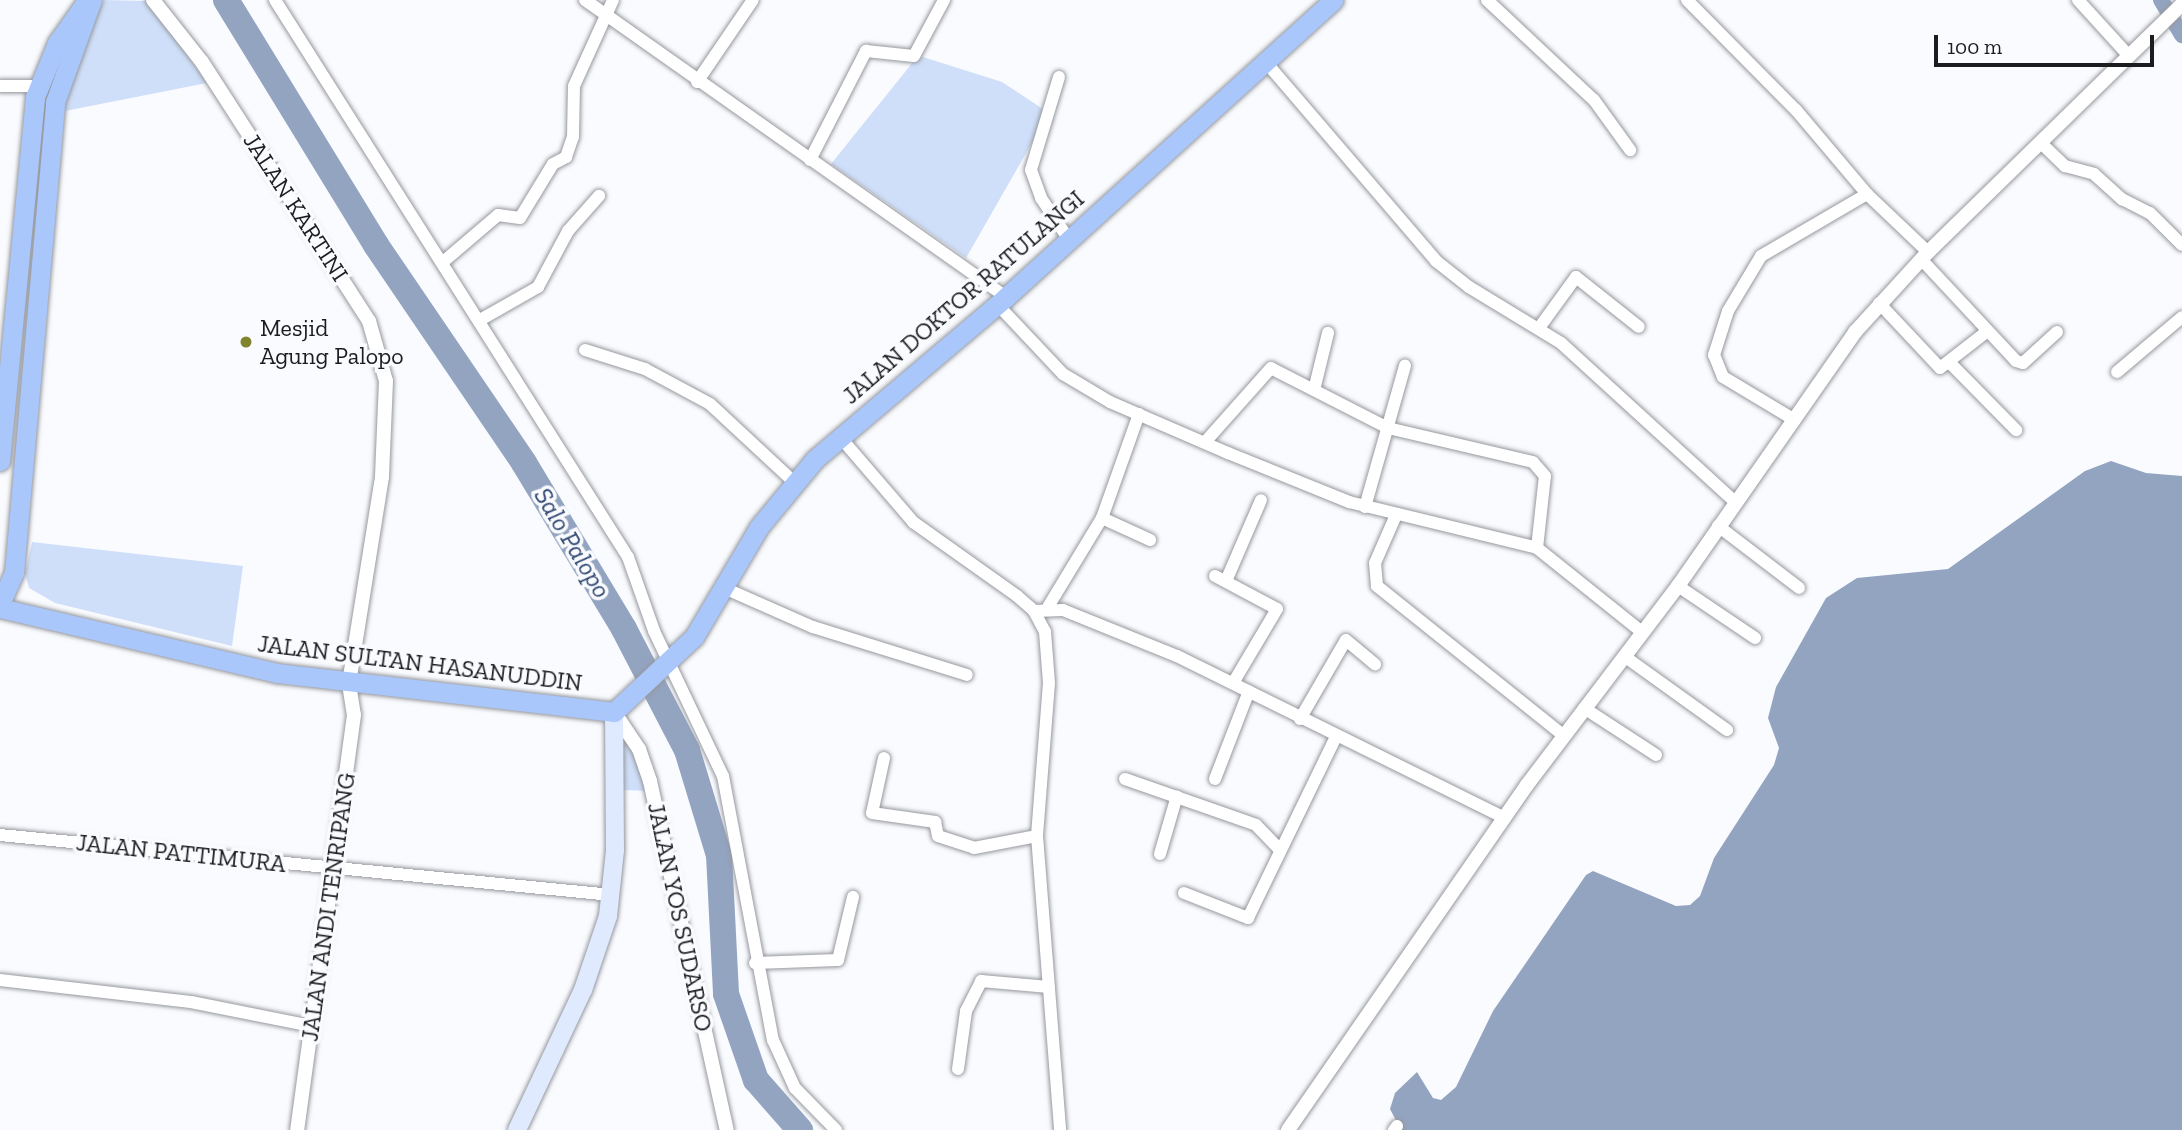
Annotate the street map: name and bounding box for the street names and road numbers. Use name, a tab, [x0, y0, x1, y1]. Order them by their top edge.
street label: JALAN KARTINI	[237, 127, 355, 287]
street label: JALAN DOKTOR RATULANGI	[836, 184, 1090, 410]
street label: JALAN SULTAN HASANUDDIN	[256, 629, 584, 697]
street label: JALAN ANDI TENRIPANG	[295, 770, 361, 1044]
street label: JALAN YOS SUDARSO	[642, 800, 718, 1034]
street label: JALAN PATTIMURA	[75, 828, 287, 878]

